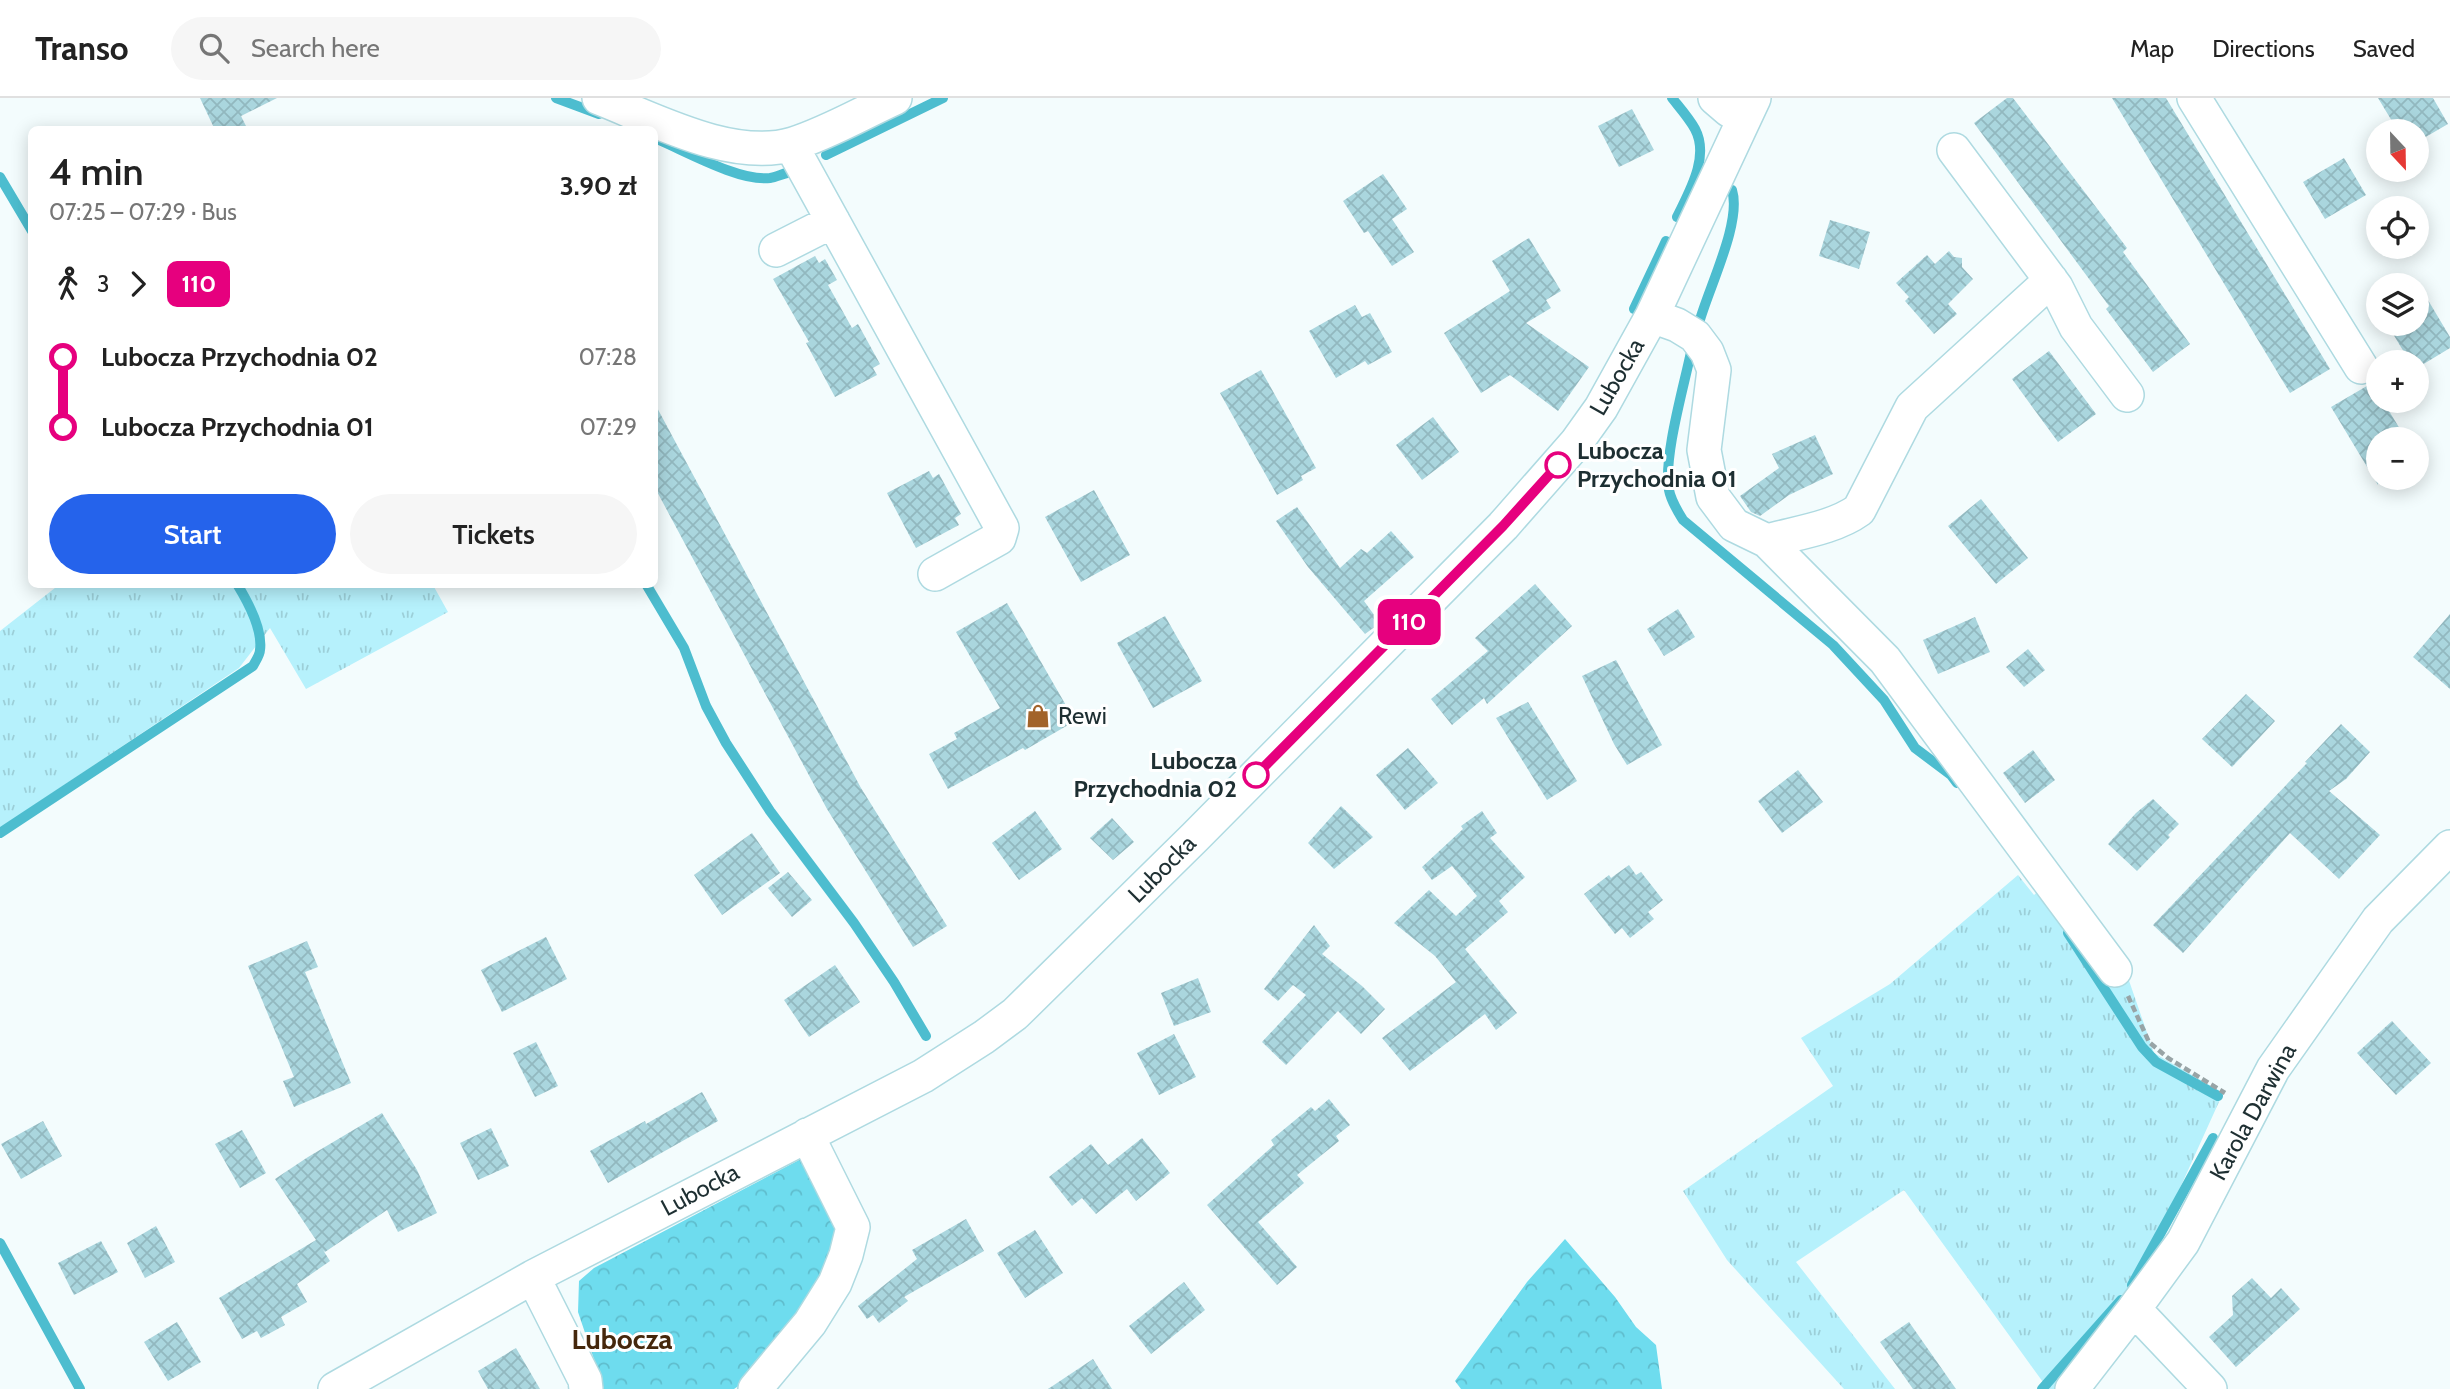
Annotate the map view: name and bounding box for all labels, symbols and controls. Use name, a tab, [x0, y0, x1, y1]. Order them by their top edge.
search box	[171, 17, 661, 80]
text: Transo	[35, 28, 129, 68]
icon: search	[195, 29, 233, 67]
text: Search here	[251, 32, 380, 64]
text: Map	[2130, 34, 2174, 63]
text: Directions	[2212, 34, 2315, 63]
text: Saved	[2353, 34, 2415, 63]
north arrow	[2366, 119, 2429, 182]
map controls	[2366, 119, 2429, 490]
text: 4 min	[49, 148, 144, 195]
text: 3.90 zł	[560, 170, 637, 202]
button: locate	[2366, 196, 2429, 259]
text: 07:25 – 07:29 · Bus	[49, 198, 237, 226]
icon: walk	[49, 265, 87, 303]
icon: forward	[119, 265, 157, 303]
text: 110	[181, 269, 216, 298]
text: 3	[97, 270, 109, 298]
button: layers	[2366, 273, 2429, 336]
street label: Lubocka	[1583, 333, 1650, 420]
text: Lubocza Przychodnia 02	[101, 341, 378, 373]
text: 07:28	[579, 343, 637, 371]
button: +	[2366, 350, 2429, 413]
text: Lubocza Przychodnia 01	[101, 411, 374, 443]
text: 07:29	[580, 413, 637, 441]
button: −	[2366, 427, 2429, 490]
place label: Lubocza Przychodnia 01	[1577, 436, 1737, 493]
marker: Lubocza Przychodnia 01	[1545, 452, 1571, 478]
button: Start	[49, 494, 336, 574]
button: Tickets	[350, 494, 637, 574]
line badge: 110	[1369, 599, 1449, 645]
text: 110	[1392, 607, 1426, 636]
place label: Rewi	[1058, 701, 1107, 730]
shop icon: Rewi	[1024, 702, 1052, 730]
place label: Lubocza Przychodnia 02	[1073, 746, 1237, 803]
marker: Lubocza Przychodnia 02	[1243, 762, 1269, 788]
street label: Lubocka	[1122, 828, 1202, 909]
street label: Karola Darwina	[2203, 1038, 2302, 1185]
street label: Lubocka	[656, 1157, 744, 1222]
district label: Lubocza	[571, 1322, 673, 1356]

